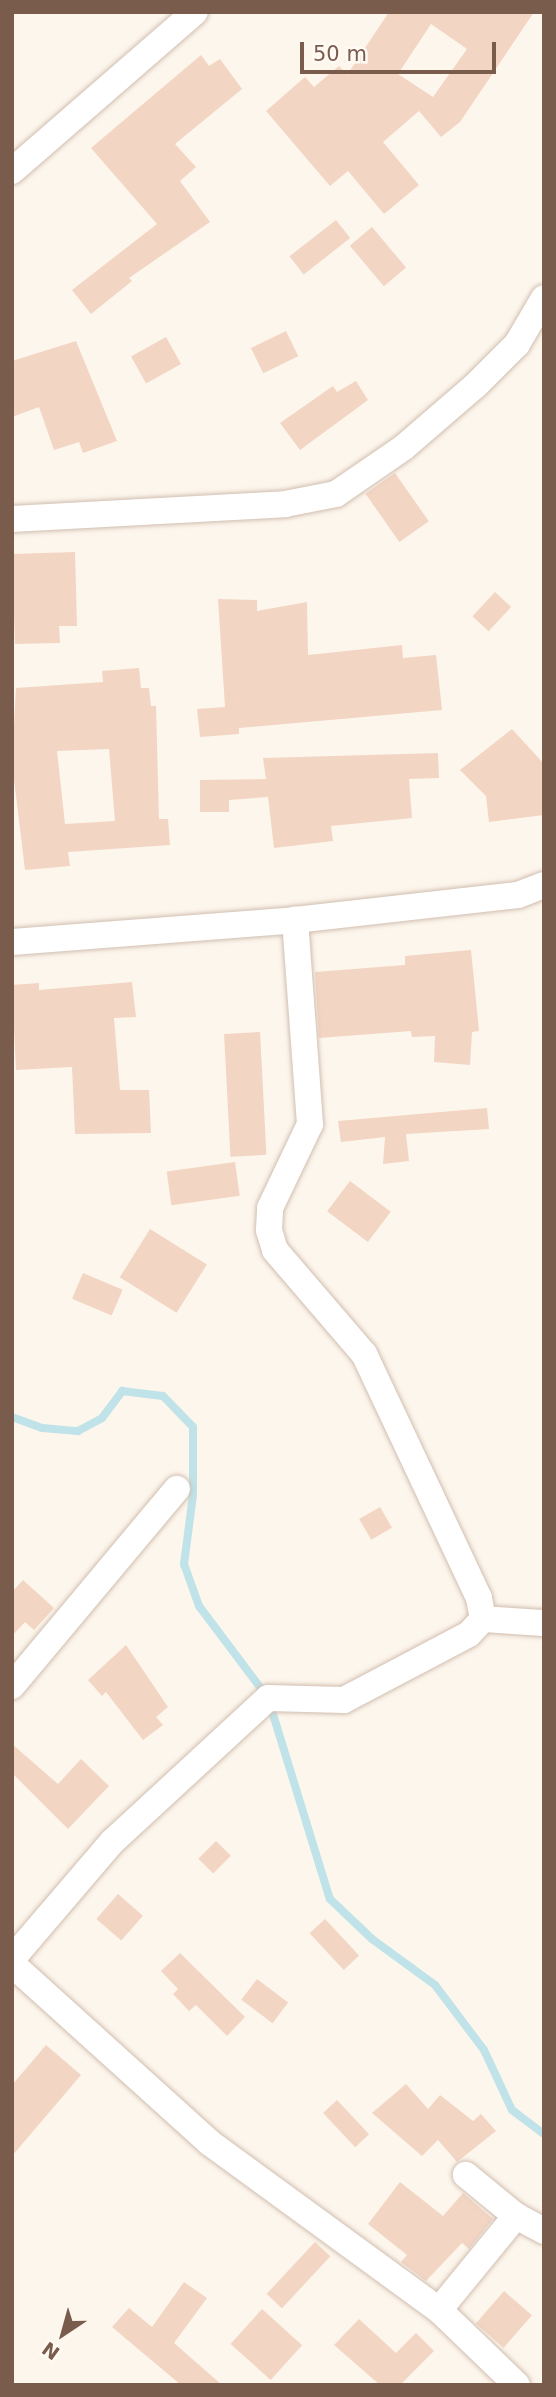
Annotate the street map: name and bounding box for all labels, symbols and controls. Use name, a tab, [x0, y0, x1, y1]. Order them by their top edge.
scale bar	[304, 28, 500, 72]
text: 50 m	[313, 42, 367, 66]
north arrow	[28, 2299, 98, 2369]
text: N	[38, 2337, 64, 2365]

